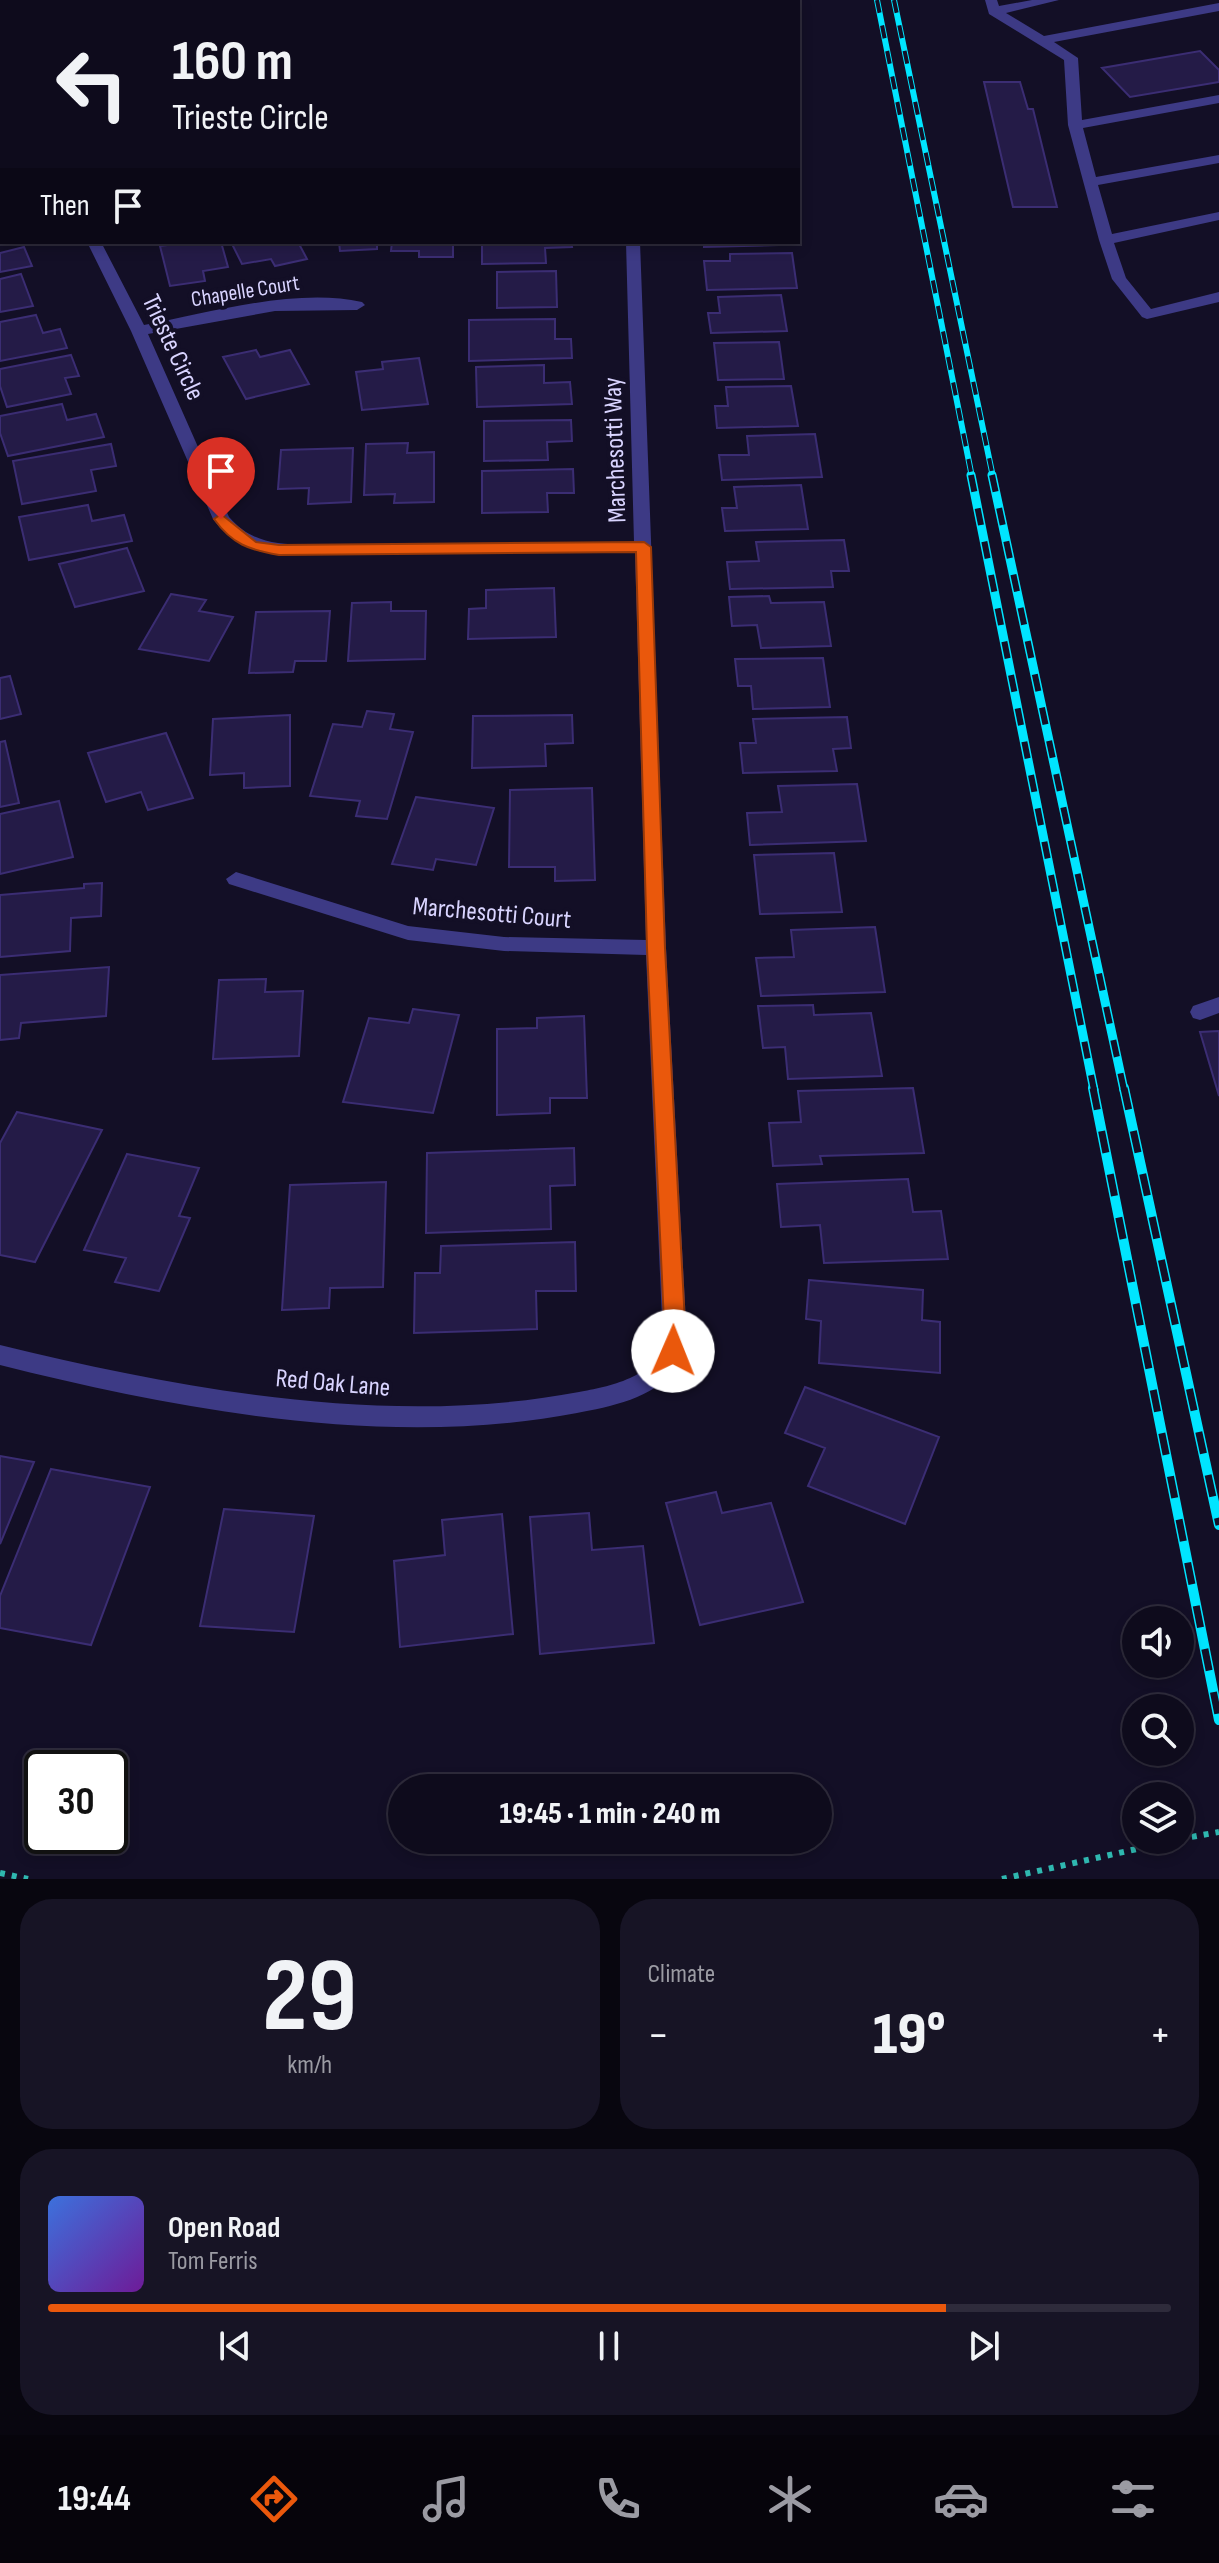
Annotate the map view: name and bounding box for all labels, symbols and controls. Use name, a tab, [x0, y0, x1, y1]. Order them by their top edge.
text: 160 m	[172, 29, 293, 96]
icon: left	[40, 32, 144, 136]
text: Trieste Circle	[172, 97, 329, 140]
icon: arrive	[106, 184, 150, 228]
text: Then	[40, 188, 90, 224]
street label: Chapelle Court	[189, 270, 302, 313]
street label: Trieste Circle	[135, 290, 211, 405]
street label: Marchesotti Way	[597, 377, 634, 523]
pin	[187, 437, 255, 519]
icon: arrive	[199, 449, 243, 493]
street label: Marchesotti Court	[411, 891, 573, 936]
position arrow	[631, 1309, 715, 1393]
street label: Red Oak Lane	[274, 1363, 392, 1404]
map controls	[1122, 1606, 1194, 1854]
button: sound	[1122, 1606, 1194, 1678]
button: search	[1122, 1694, 1194, 1766]
speed limit sign: 30	[24, 1750, 128, 1854]
button: layers	[1122, 1782, 1194, 1854]
text: 19:45 · 1 min · 240 m	[500, 1796, 720, 1832]
text: 29	[262, 1935, 357, 2060]
text: Climate	[648, 1959, 715, 1990]
text: 19°	[873, 1999, 946, 2071]
text: −	[648, 2009, 669, 2062]
text: +	[1149, 2009, 1171, 2062]
text: km/h	[287, 2050, 332, 2081]
text: Open Road	[168, 2210, 280, 2246]
text: Tom Ferris	[168, 2246, 258, 2277]
icon: previous	[213, 2324, 257, 2368]
icon: pause	[587, 2324, 631, 2368]
icon: next	[962, 2324, 1006, 2368]
icon: directions	[246, 2471, 302, 2527]
icon: music	[418, 2471, 474, 2527]
icon: phone	[590, 2471, 646, 2527]
icon: climate	[762, 2471, 818, 2527]
icon: car	[933, 2471, 989, 2527]
icon: filters	[1105, 2471, 1161, 2527]
text: 19:44	[58, 2478, 131, 2521]

